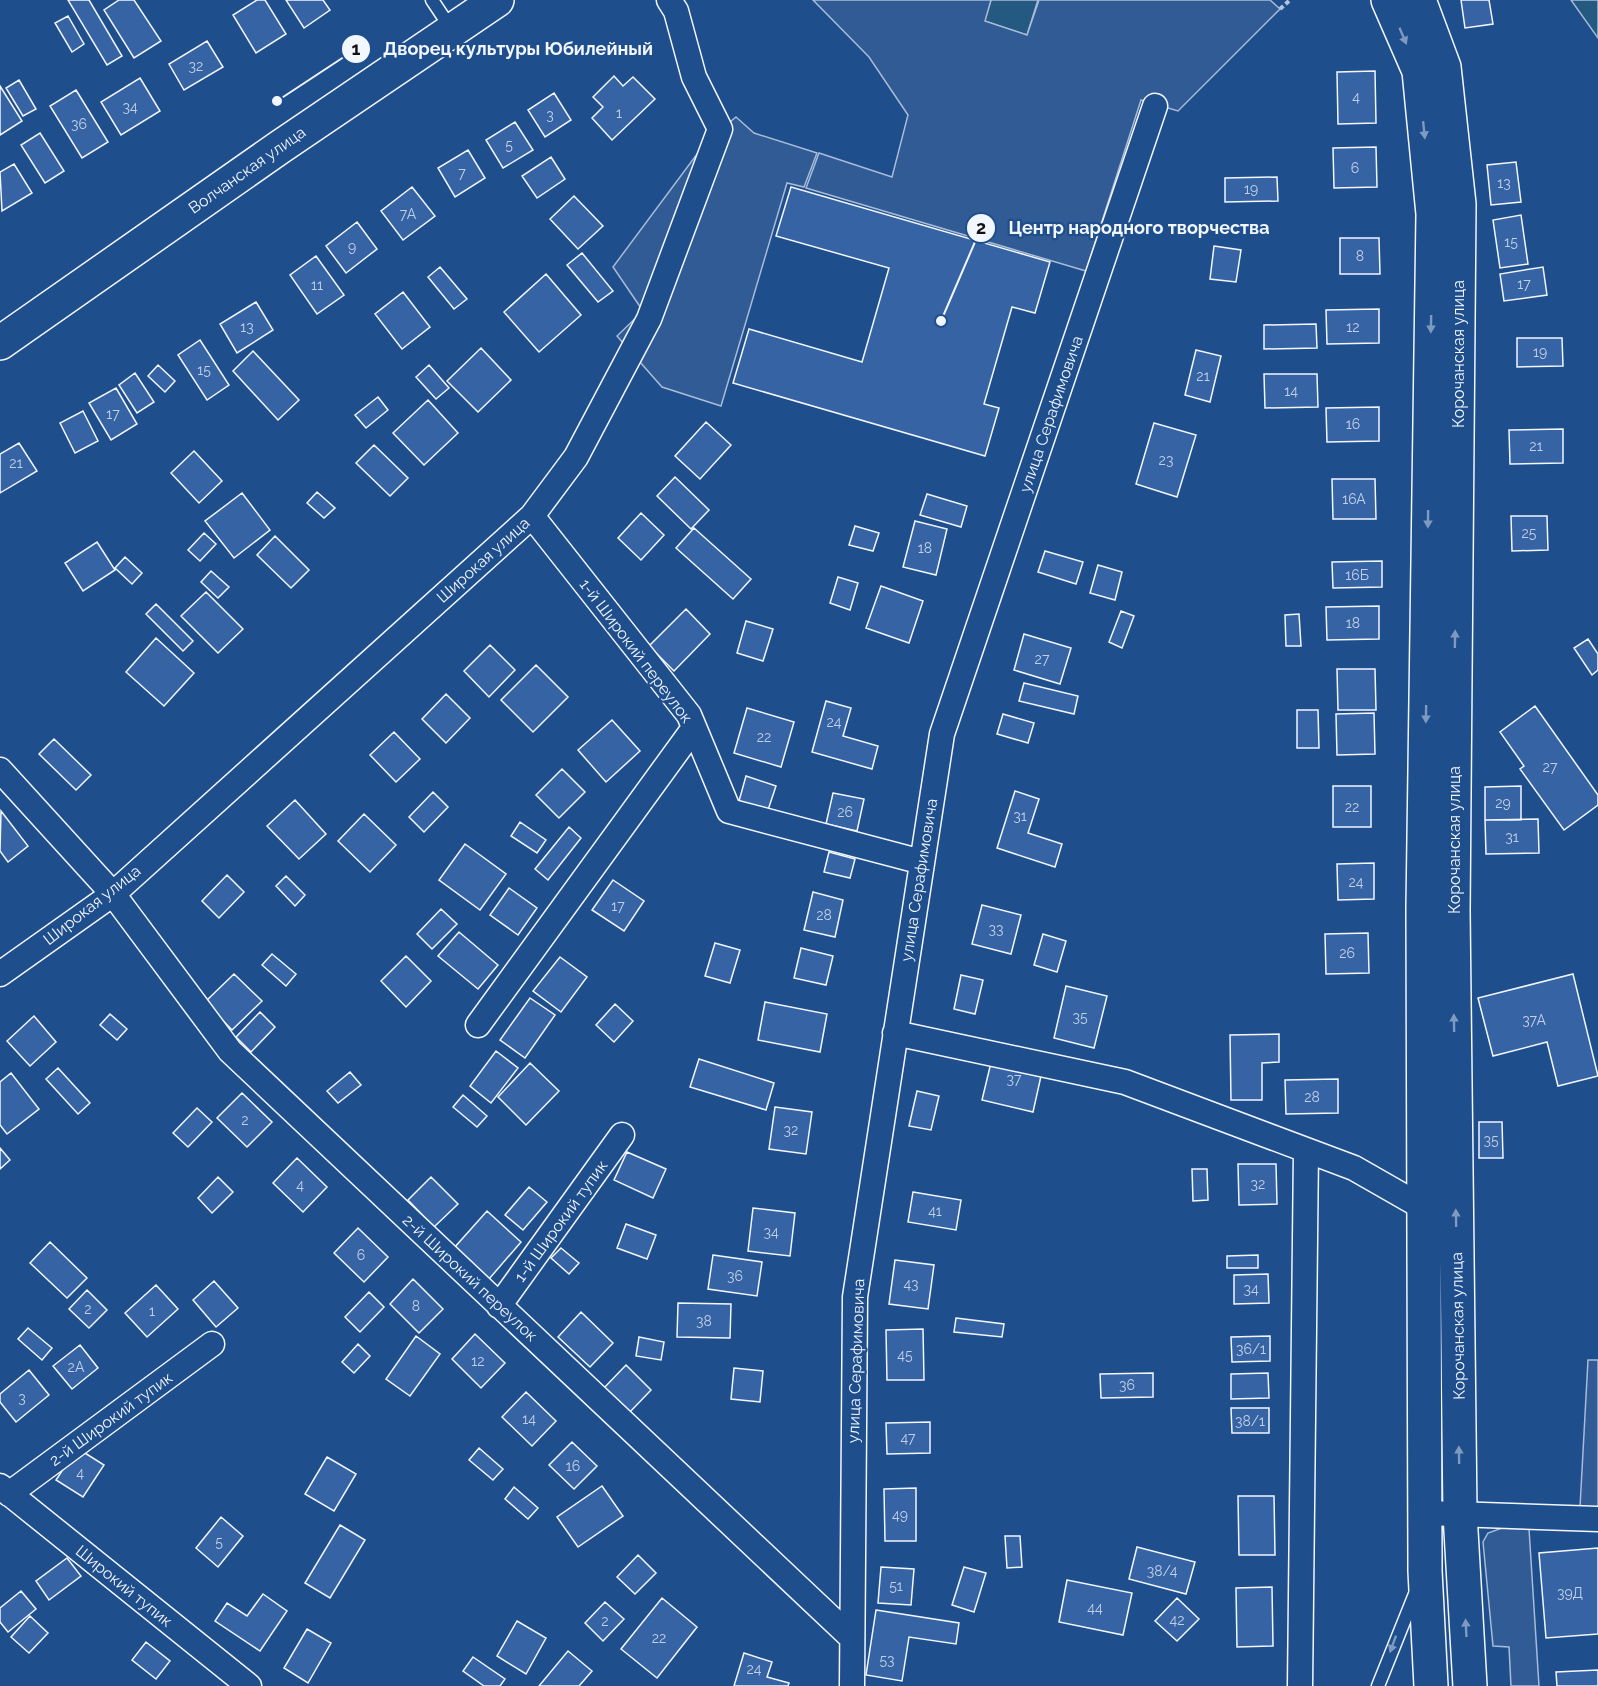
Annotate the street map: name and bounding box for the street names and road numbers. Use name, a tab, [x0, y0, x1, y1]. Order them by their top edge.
street label: Волчанская улица	[185, 122, 309, 218]
street label: Корочанская улица	[1449, 280, 1468, 428]
street label: улица Серафимовича	[1015, 333, 1087, 495]
street label: Широкая улица	[433, 513, 533, 607]
street label: 1-й Широкий переулок	[576, 575, 696, 727]
street label: Корочанская улица	[1445, 766, 1464, 914]
street label: улица Серафимовича	[897, 797, 941, 963]
street label: Широкая улица	[40, 861, 144, 949]
street label: 1-й Широкий тупик	[510, 1156, 612, 1286]
street label: 2-й Широкий переулок	[399, 1211, 541, 1345]
street label: Корочанская улица	[1447, 1252, 1469, 1400]
street label: улица Серафимовича	[844, 1278, 868, 1444]
street label: 2-й Широкий тупик	[46, 1368, 176, 1470]
street label: Широкий тупик	[72, 1541, 176, 1631]

